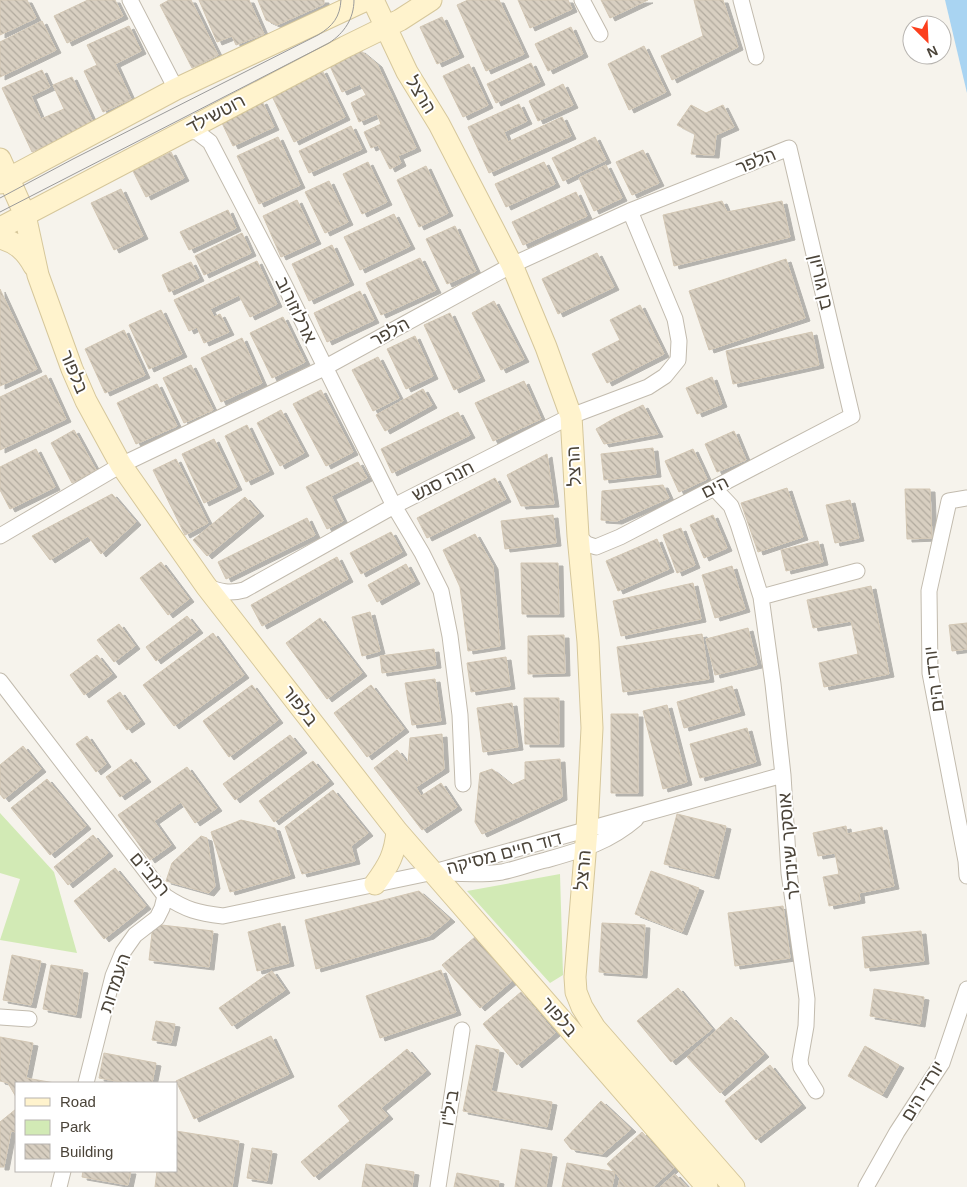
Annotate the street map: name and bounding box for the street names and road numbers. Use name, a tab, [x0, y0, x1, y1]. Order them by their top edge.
street label: הרצל	[402, 73, 440, 117]
street label: רוטשילד	[183, 90, 249, 138]
street label: הלפר	[733, 144, 779, 178]
street label: בן גוריון	[805, 252, 837, 312]
street label: ארלוזורוב	[272, 274, 321, 347]
street label: הלפר	[367, 313, 413, 351]
street label: בלפור	[56, 347, 92, 397]
street label: הרצל	[563, 445, 585, 487]
street label: חנה סנש	[409, 457, 477, 505]
street label: הים	[698, 472, 732, 502]
street label: יורדי הים	[920, 645, 948, 713]
street label: בלפור	[278, 682, 322, 730]
street label: אוסקר שינדלר	[774, 791, 804, 900]
street label: דוד חיים מסיקה	[444, 828, 564, 878]
street label: רמב"ם	[126, 848, 174, 900]
street label: הרצל	[571, 849, 595, 891]
street label: העמדות	[96, 951, 134, 1015]
street label: בלפור	[537, 994, 581, 1041]
street label: יורדי הים	[897, 1057, 949, 1125]
street label: ביל"ו	[437, 1088, 463, 1127]

